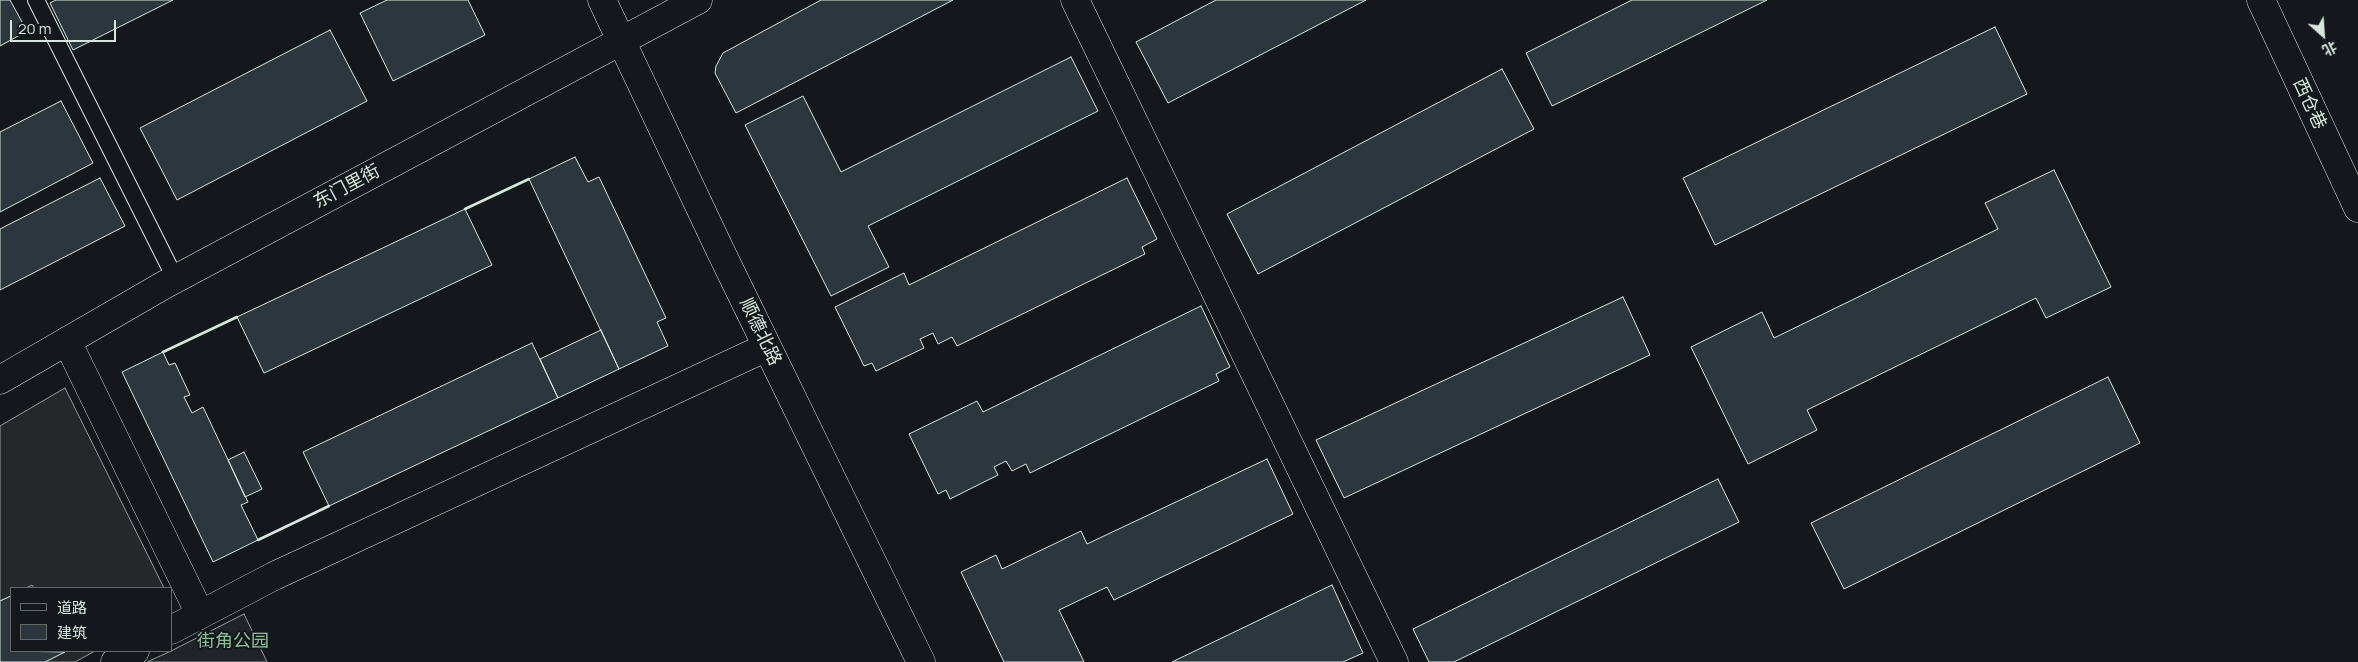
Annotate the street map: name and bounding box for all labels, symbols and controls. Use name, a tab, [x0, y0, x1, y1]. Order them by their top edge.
scale bar	[12, 10, 119, 42]
north arrow	[2298, 10, 2348, 60]
text: 20 m	[18, 18, 51, 39]
text: 北	[2319, 37, 2340, 61]
street label: 西仓巷	[2288, 75, 2330, 133]
street label: 东门里街	[310, 161, 384, 213]
street label: 顺德北路	[735, 295, 785, 369]
legend	[10, 587, 172, 652]
text: 道路	[57, 597, 87, 618]
text: 建筑	[57, 622, 87, 643]
park label: 街角公园	[197, 631, 269, 653]

